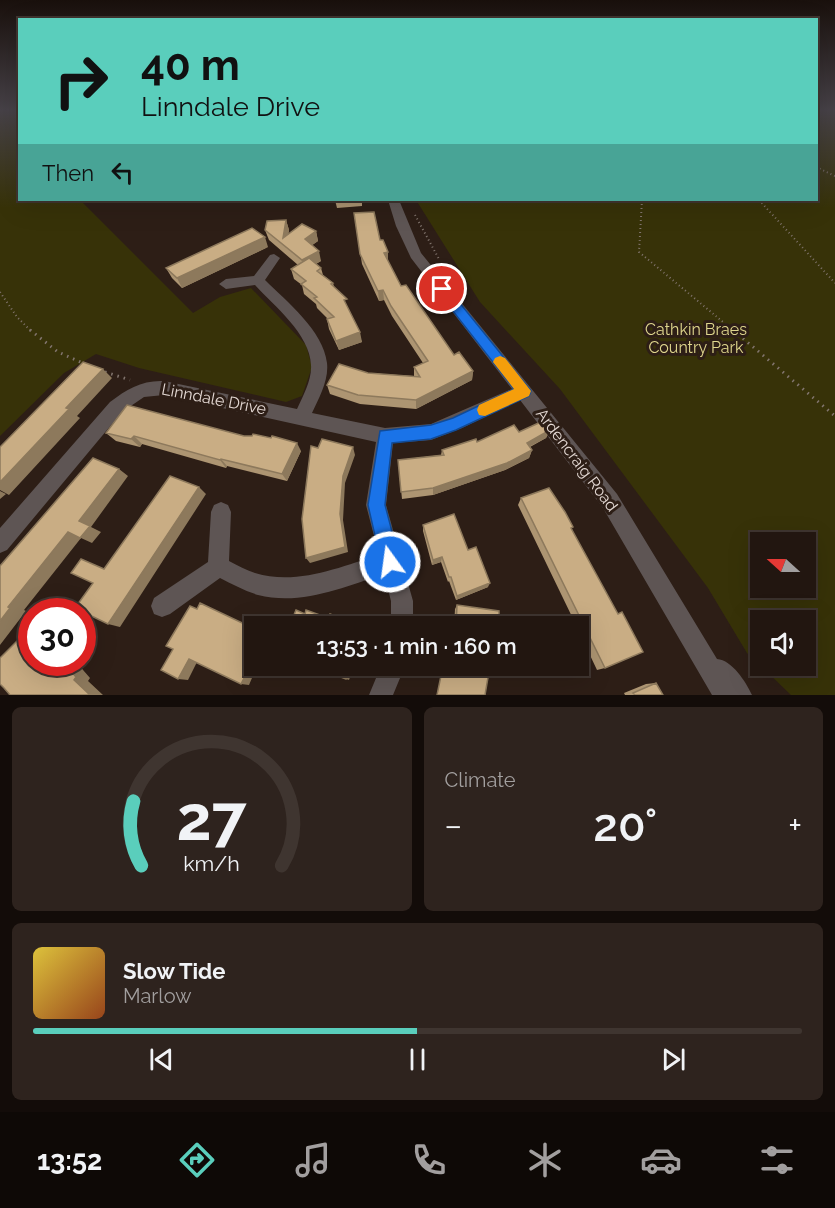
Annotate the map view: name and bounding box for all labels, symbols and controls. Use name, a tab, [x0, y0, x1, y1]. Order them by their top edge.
text: 40 m	[141, 41, 240, 90]
icon: right	[42, 42, 120, 120]
text: Linndale Drive	[141, 91, 320, 122]
icon: left	[106, 156, 139, 189]
text: Then	[42, 160, 94, 186]
pin	[416, 263, 467, 314]
icon: arrive	[425, 272, 458, 305]
park label: Cathkin Braes Country Park	[645, 320, 747, 357]
street label: Linndale Drive	[160, 380, 268, 418]
street label: Ardencraig Road	[532, 405, 622, 515]
position arrow	[358, 530, 422, 594]
north arrow	[750, 532, 816, 598]
map controls	[750, 532, 816, 676]
speed limit sign: 30	[18, 598, 96, 676]
button: sound	[750, 610, 816, 676]
text: 13:53 · 1 min · 160 m	[316, 633, 517, 659]
text: Climate	[445, 768, 516, 792]
text: 27	[177, 781, 248, 855]
text: 20°	[593, 799, 657, 852]
text: −	[445, 806, 462, 845]
text: +	[788, 806, 802, 845]
text: km/h	[183, 851, 240, 876]
text: Slow Tide	[123, 958, 225, 984]
text: Marlow	[123, 984, 192, 1008]
icon: previous	[145, 1043, 178, 1076]
icon: pause	[401, 1043, 434, 1076]
icon: next	[657, 1043, 690, 1076]
icon: directions	[176, 1139, 218, 1181]
icon: music	[292, 1139, 334, 1181]
icon: phone	[408, 1139, 450, 1181]
icon: climate	[524, 1139, 566, 1181]
icon: car	[640, 1139, 682, 1181]
icon: filters	[756, 1139, 798, 1181]
text: 13:52	[37, 1145, 102, 1176]

